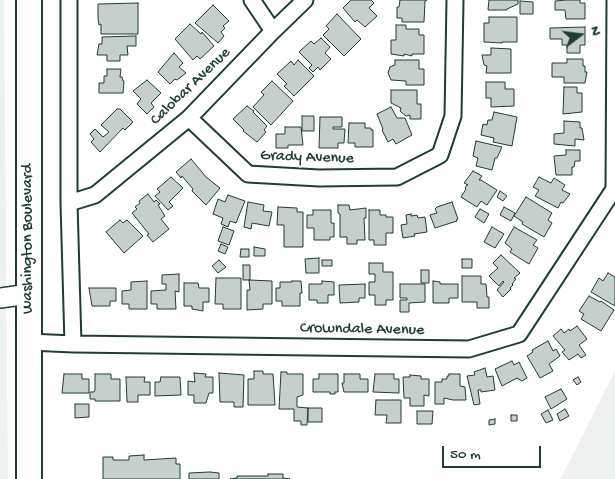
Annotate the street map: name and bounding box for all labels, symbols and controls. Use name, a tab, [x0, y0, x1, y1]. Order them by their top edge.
north arrow	[555, 10, 605, 60]
text: N	[586, 24, 604, 38]
street label: Calobar Avenue	[147, 44, 235, 130]
street label: Grady Avenue	[260, 147, 354, 169]
street label: Washington Boulevard	[19, 164, 39, 314]
street label: Crowndale Avenue	[300, 319, 424, 341]
scale bar	[445, 436, 544, 468]
text: 50 m	[450, 446, 481, 464]

